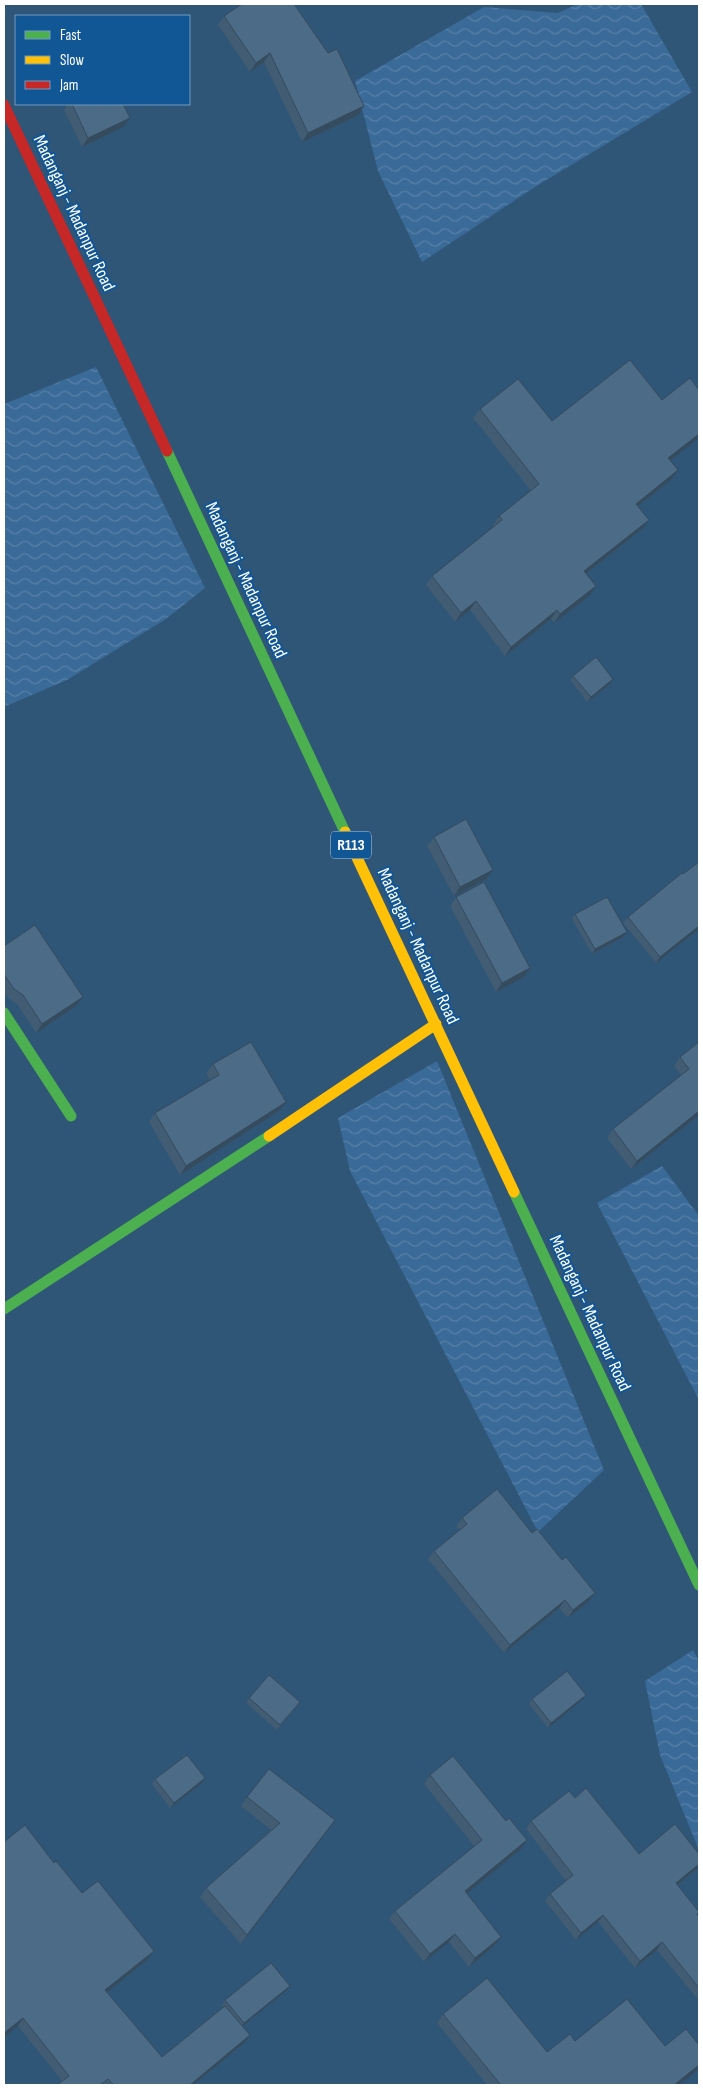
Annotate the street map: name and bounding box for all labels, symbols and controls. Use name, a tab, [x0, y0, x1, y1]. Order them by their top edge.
legend	[15, 15, 190, 105]
text: Fast	[60, 26, 82, 45]
text: Slow	[60, 51, 84, 70]
text: Jam	[59, 76, 78, 95]
street label: Madanganj - Madanpur Road	[29, 132, 119, 294]
street label: Madanganj - Madanpur Road	[201, 499, 291, 661]
road number: R113	[331, 832, 371, 858]
street label: Madanganj - Madanpur Road	[373, 865, 463, 1027]
street label: Madanganj - Madanpur Road	[545, 1232, 635, 1394]

